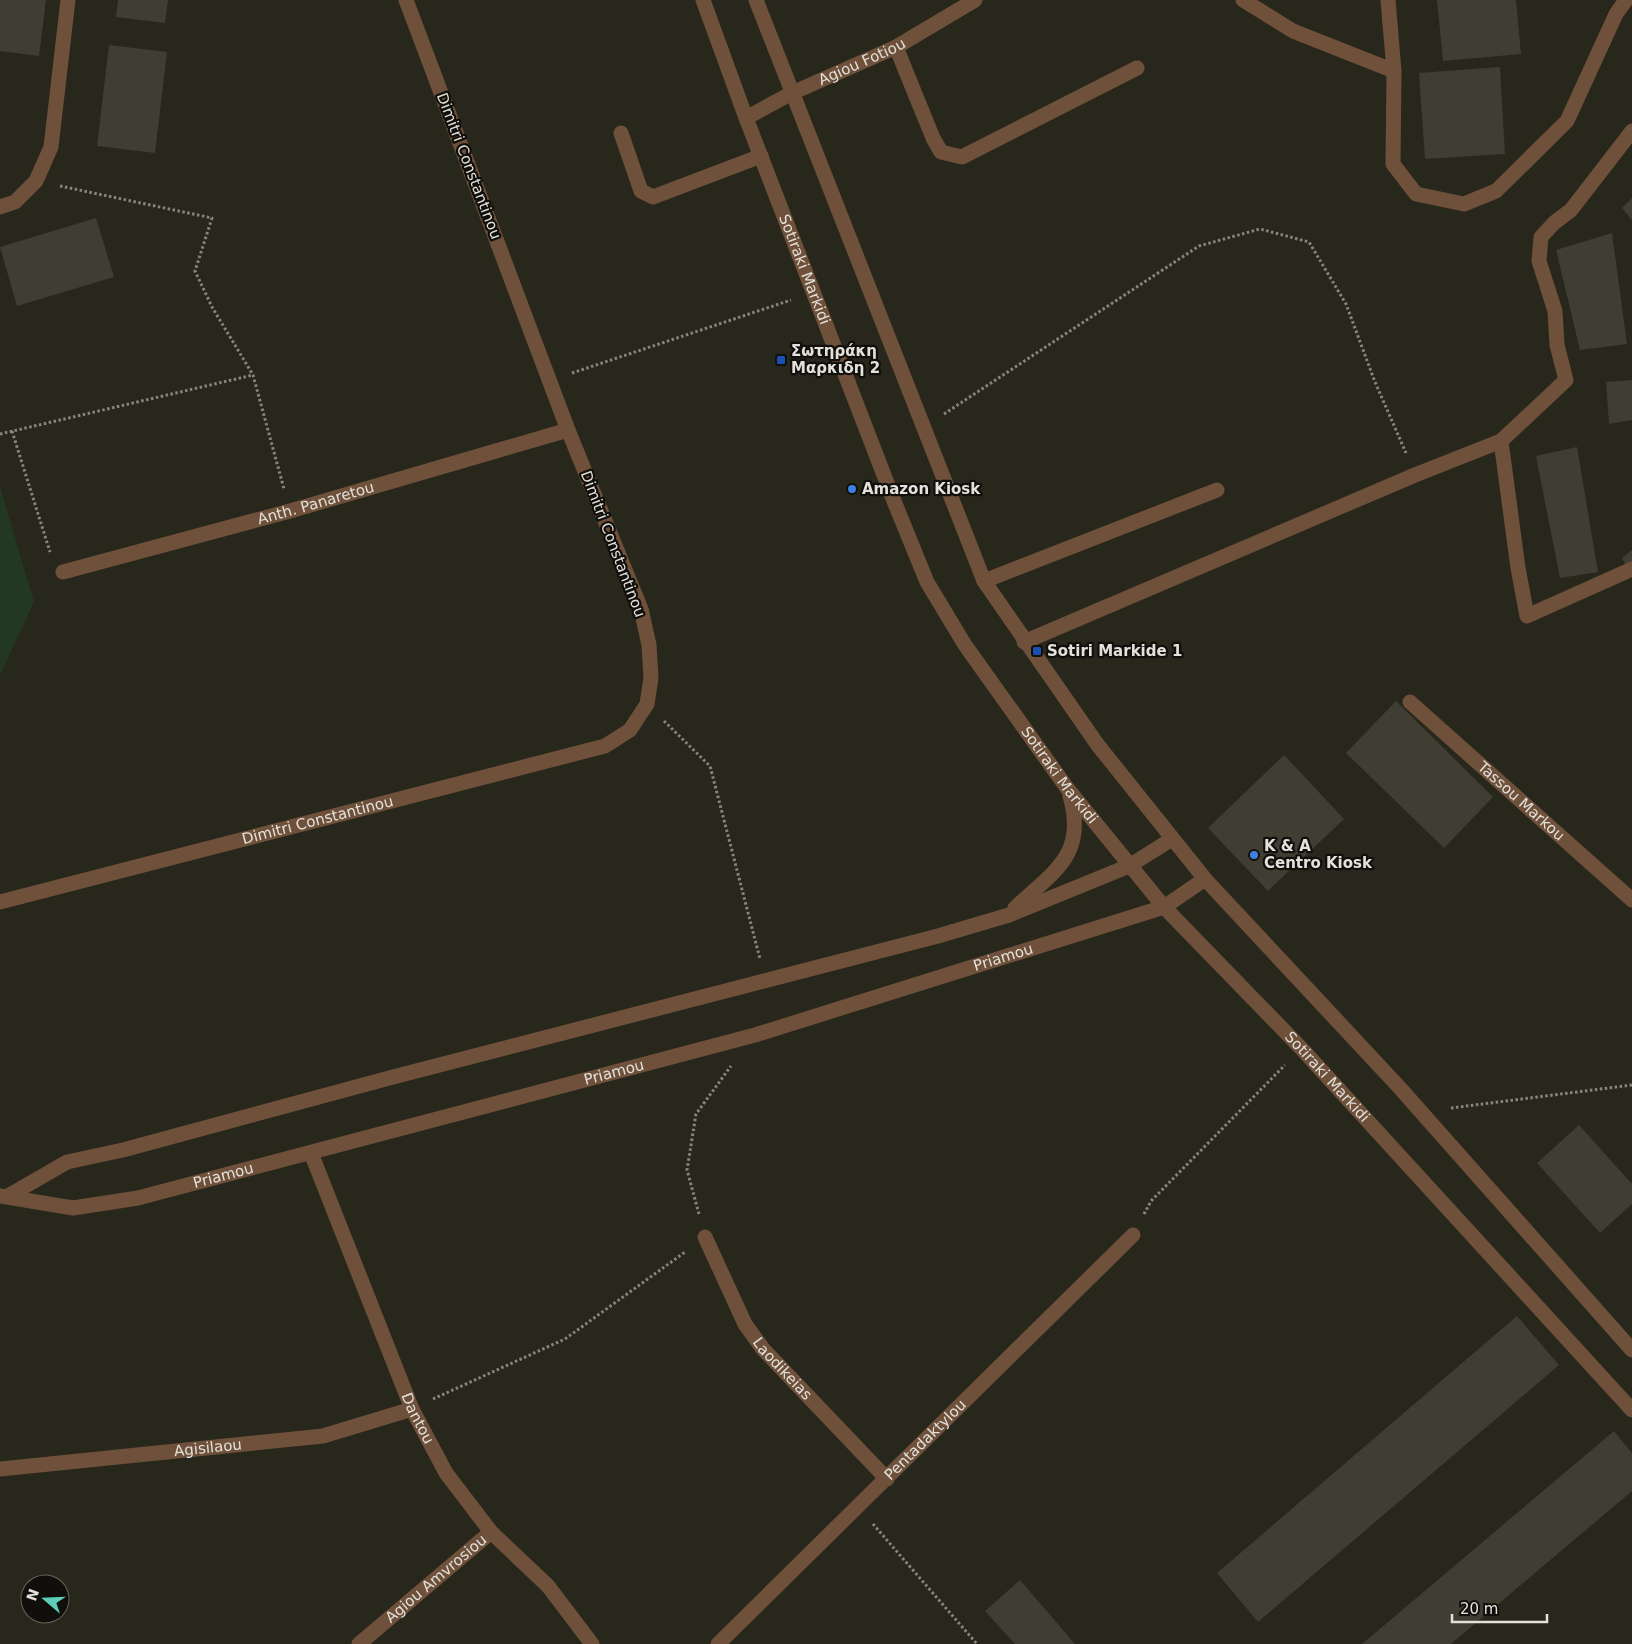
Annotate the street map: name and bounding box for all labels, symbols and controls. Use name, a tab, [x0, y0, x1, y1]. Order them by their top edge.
street label: Agiou Fotiou	[816, 34, 909, 89]
street label: Dimitri Constantinou	[433, 90, 505, 242]
street label: Sotiraki Markidi	[775, 212, 834, 327]
place label: Σωτηράκη Μαρκιδη 2	[791, 342, 880, 377]
marker: Σωτηράκη Μαρκιδη 2	[775, 354, 787, 366]
street label: Dimitri Constantinou	[577, 468, 649, 620]
street label: Anth. Panaretou	[255, 478, 376, 528]
place label: Amazon Kiosk	[862, 480, 981, 498]
marker: Amazon Kiosk	[846, 483, 858, 495]
place label: Sotiri Markide 1	[1047, 642, 1182, 660]
marker: Sotiri Markide 1	[1031, 645, 1043, 657]
street label: Sotiraki Markidi	[1017, 723, 1101, 827]
street label: Tassou Markou	[1473, 757, 1568, 845]
street label: Dimitri Constantinou	[240, 792, 395, 848]
place label: K & A Centro Kiosk	[1264, 837, 1373, 872]
marker: K & A Centro Kiosk	[1248, 849, 1260, 861]
street label: Priamou	[971, 940, 1035, 975]
street label: Sotiraki Markidi	[1281, 1028, 1373, 1126]
street label: Priamou	[582, 1056, 646, 1089]
street label: Priamou	[191, 1159, 255, 1192]
street label: Laodikeias	[749, 1334, 816, 1404]
street label: Dantou	[398, 1390, 438, 1447]
street label: Pentadaktylou	[881, 1396, 970, 1484]
street label: Agisilaou	[173, 1435, 243, 1460]
street label: Agiou Amvrosiou	[382, 1531, 490, 1627]
north arrow	[20, 1574, 70, 1624]
text: N	[23, 1587, 42, 1603]
scale bar	[1452, 1592, 1547, 1624]
text: 20 m	[1460, 1600, 1498, 1618]

